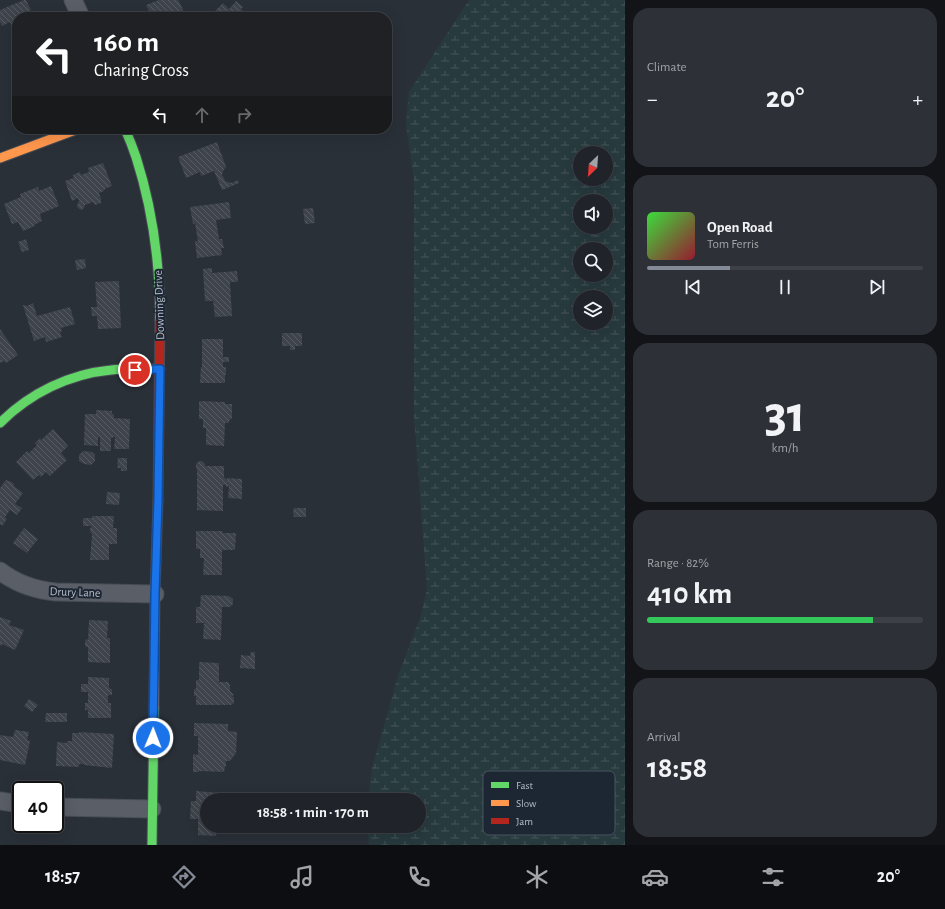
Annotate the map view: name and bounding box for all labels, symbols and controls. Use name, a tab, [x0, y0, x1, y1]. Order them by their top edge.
icon: left	[28, 28, 80, 80]
text: 160 m	[94, 29, 159, 57]
text: Climate	[647, 61, 686, 74]
text: Charing Cross	[94, 62, 189, 80]
text: 20°	[766, 83, 804, 113]
text: −	[647, 88, 658, 110]
text: +	[912, 88, 923, 110]
icon: left	[149, 104, 171, 126]
icon: ahead	[191, 104, 213, 126]
icon: right	[233, 104, 255, 126]
north arrow	[573, 146, 613, 186]
map controls	[573, 146, 613, 330]
button: sound	[573, 194, 613, 234]
text: Open Road	[707, 220, 773, 235]
text: Tom Ferris	[707, 238, 759, 251]
button: search	[573, 242, 613, 282]
street label: Downing Drive	[152, 270, 166, 340]
icon: previous	[682, 276, 704, 298]
icon: pause	[774, 276, 796, 298]
icon: next	[866, 276, 888, 298]
button: layers	[573, 290, 613, 330]
pin	[118, 353, 152, 387]
icon: arrive	[124, 359, 146, 381]
text: 31	[764, 389, 806, 441]
text: km/h	[772, 442, 798, 455]
text: Range · 82%	[647, 557, 709, 570]
text: 410 km	[647, 579, 732, 609]
street label: Drury Lane	[49, 585, 101, 600]
position arrow	[132, 717, 174, 759]
text: Arrival	[647, 731, 680, 744]
text: 18:58	[647, 753, 707, 783]
legend	[483, 771, 615, 835]
text: Fast	[516, 780, 534, 791]
speed limit sign: 40	[12, 781, 64, 833]
text: Slow	[516, 798, 537, 809]
text: 18:58 · 1 min · 170 m	[257, 805, 369, 820]
text: Jam	[516, 816, 533, 827]
icon: directions	[170, 863, 198, 891]
icon: music	[288, 863, 316, 891]
icon: phone	[405, 863, 433, 891]
icon: climate	[523, 863, 551, 891]
icon: car	[641, 863, 669, 891]
icon: filters	[759, 863, 787, 891]
text: 18:57	[45, 868, 80, 886]
text: 20°	[877, 868, 900, 886]

